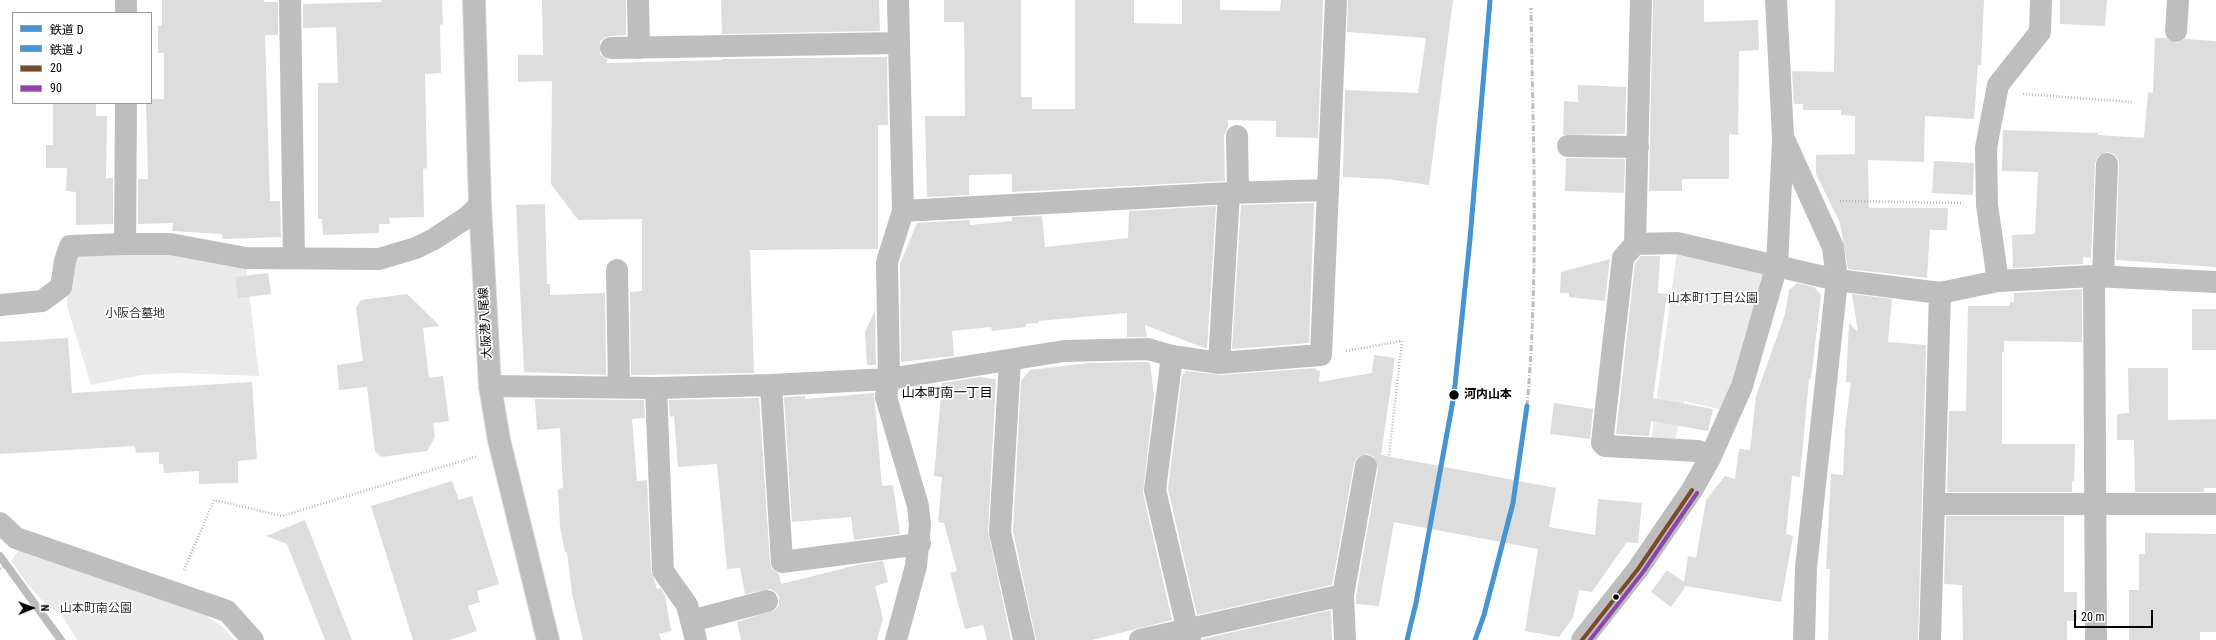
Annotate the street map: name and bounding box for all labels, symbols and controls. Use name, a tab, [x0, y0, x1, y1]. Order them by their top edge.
legend	[12, 12, 152, 104]
text: 鉄道 D	[50, 23, 84, 37]
text: 鉄道 J	[50, 43, 83, 57]
text: 20	[50, 61, 62, 75]
text: 90	[50, 81, 62, 95]
street label: 大阪港八尾線	[477, 287, 495, 359]
park label: 山本町1丁目公園	[1668, 292, 1758, 306]
park label: 小阪合墓地	[105, 307, 165, 321]
district label: 山本町南一丁目	[902, 386, 992, 402]
marker: 河内山本	[1447, 388, 1461, 402]
place label: 河内山本	[1464, 388, 1512, 402]
north arrow	[12, 588, 52, 628]
unlabelled marker	[1611, 592, 1621, 602]
park label: 山本町南公園	[60, 602, 132, 616]
scale bar	[2076, 602, 2155, 628]
text: N	[38, 604, 51, 611]
text: 20 m	[2081, 610, 2105, 624]

